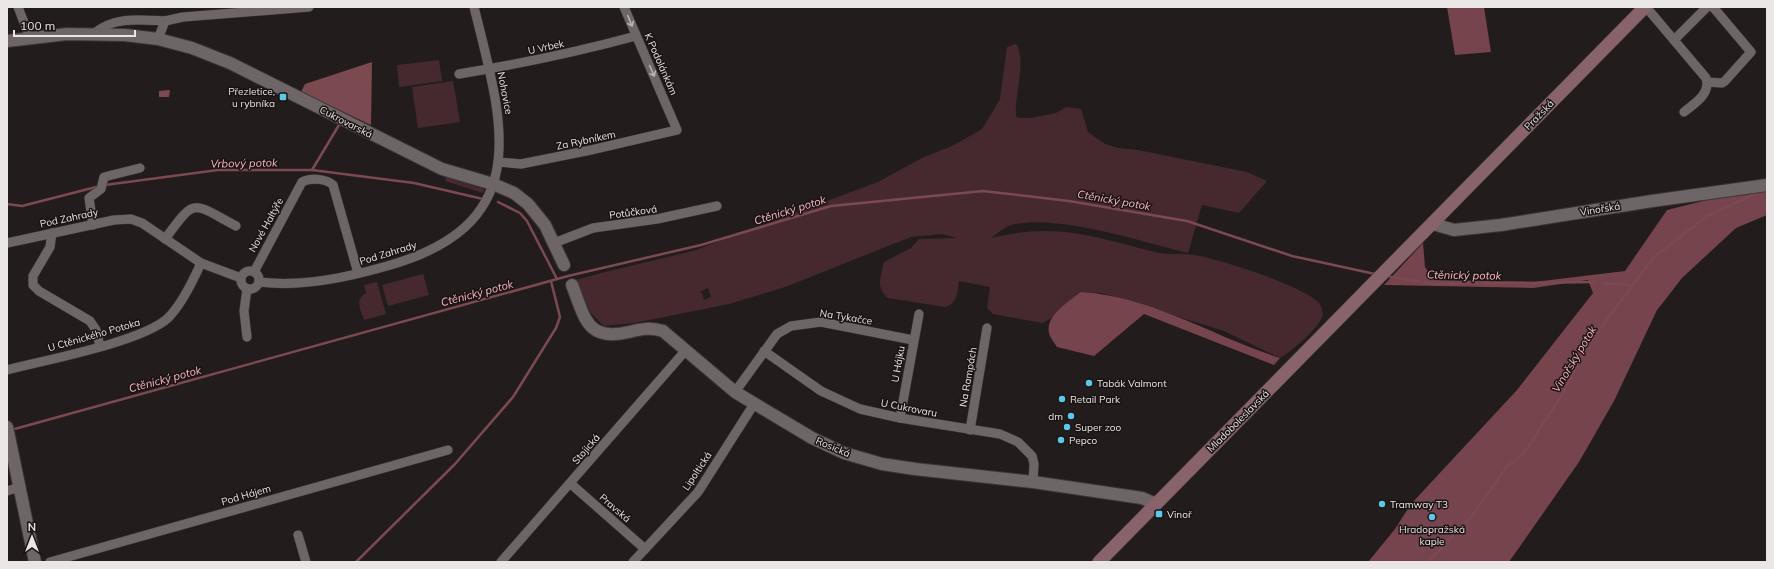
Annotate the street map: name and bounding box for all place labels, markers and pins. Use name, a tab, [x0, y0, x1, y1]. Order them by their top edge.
place label: Přezletice, u rybníka	[228, 85, 275, 110]
marker: Přezletice, u rybníka	[278, 92, 288, 102]
place label: Tabák Valmont	[1097, 377, 1167, 390]
marker: Tabák Valmont	[1084, 378, 1094, 388]
place label: Retail Park	[1070, 393, 1121, 406]
marker: Retail Park	[1057, 394, 1067, 404]
place label: dm	[1048, 410, 1063, 423]
marker: dm	[1066, 411, 1076, 421]
place label: Super zoo	[1075, 421, 1121, 434]
marker: Super zoo	[1062, 422, 1072, 432]
place label: Pepco	[1069, 434, 1098, 447]
marker: Pepco	[1056, 435, 1066, 445]
place label: Tramway T3	[1390, 498, 1448, 511]
marker: Tramway T3	[1377, 499, 1387, 509]
place label: Vinoř	[1167, 508, 1192, 521]
marker: Vinoř	[1154, 509, 1164, 519]
marker: Hradopražská kaple	[1427, 512, 1437, 522]
place label: Hradopražská kaple	[1399, 523, 1465, 548]

